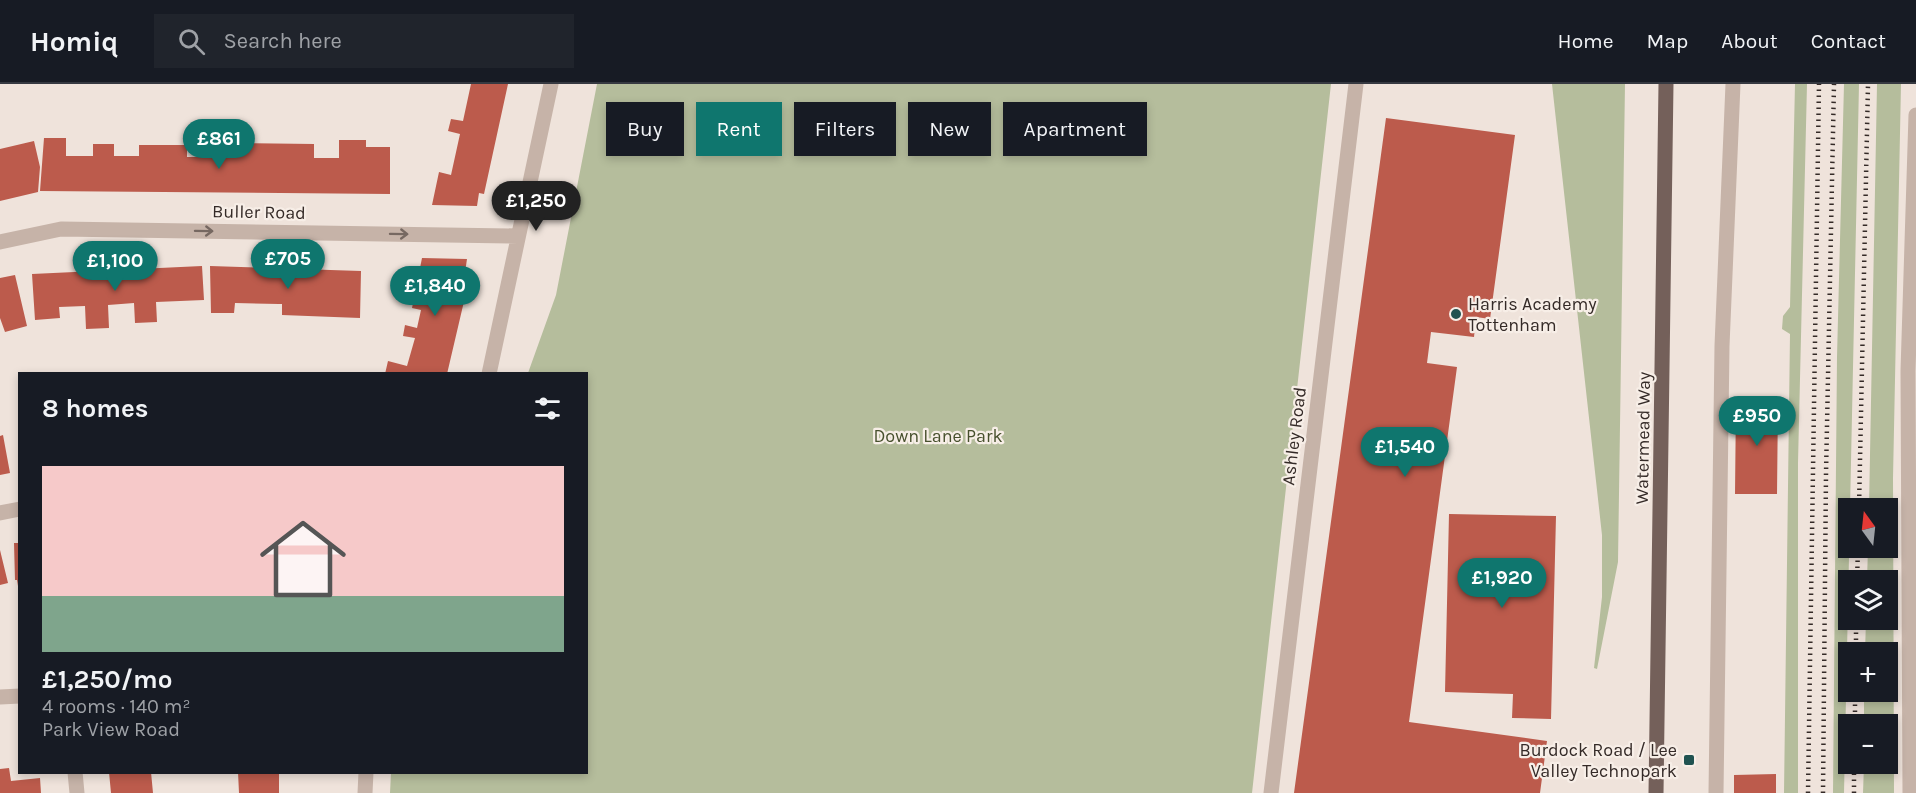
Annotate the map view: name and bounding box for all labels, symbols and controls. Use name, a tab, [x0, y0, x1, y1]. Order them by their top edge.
search box	[154, 14, 574, 68]
text: Homiq	[30, 25, 118, 58]
icon: search	[175, 25, 208, 58]
text: Search here	[223, 28, 342, 54]
text: Home	[1558, 29, 1614, 53]
text: Map	[1647, 29, 1688, 53]
text: About	[1721, 29, 1778, 53]
text: Contact	[1811, 29, 1886, 53]
chip: Buy	[606, 102, 684, 156]
chip: Rent	[696, 102, 782, 156]
chip: Filters	[794, 102, 896, 156]
chip: New	[908, 102, 991, 156]
chip: Apartment	[1003, 102, 1147, 156]
pin: £861	[183, 119, 255, 170]
text: £861	[197, 127, 241, 150]
pin: £1,250	[487, 181, 585, 232]
text: £1,250	[506, 189, 566, 212]
street label: Buller Road	[212, 200, 306, 224]
one-way arrow	[193, 225, 213, 237]
one-way arrow	[388, 228, 408, 240]
pin: £705	[252, 239, 324, 290]
pin: £1,100	[66, 241, 164, 292]
text: £705	[265, 247, 311, 270]
text: £1,100	[87, 249, 143, 272]
pin: £1,840	[386, 266, 484, 317]
text: £1,840	[404, 274, 466, 297]
place label: Harris Academy Tottenham	[1468, 293, 1597, 336]
marker: Harris Academy Tottenham	[1449, 307, 1463, 321]
street label: Watermead Way	[1631, 371, 1655, 505]
street label: Ashley Road	[1277, 386, 1311, 486]
icon: filters	[531, 392, 564, 425]
text: 8 homes	[42, 393, 148, 424]
pin: £950	[1721, 396, 1793, 447]
text: £950	[1733, 404, 1781, 427]
park label: Down Lane Park	[873, 425, 1003, 447]
pin: £1,540	[1356, 427, 1454, 478]
text: £1,540	[1375, 435, 1435, 458]
north arrow	[1838, 498, 1898, 558]
map controls	[1838, 498, 1898, 774]
icon: home	[249, 505, 357, 613]
pin: £1,920	[1453, 558, 1551, 609]
text: £1,920	[1471, 566, 1533, 589]
button: layers	[1838, 570, 1898, 630]
button: +	[1838, 642, 1898, 702]
text: £1,250/mo	[42, 664, 172, 695]
text: 4 rooms · 140 m²	[42, 695, 190, 718]
button: −	[1838, 714, 1898, 774]
text: Park View Road	[42, 718, 180, 741]
place label: Burdock Road / Lee Valley Technopark	[1520, 739, 1677, 782]
marker: Burdock Road / Lee Valley Technopark	[1682, 753, 1696, 767]

